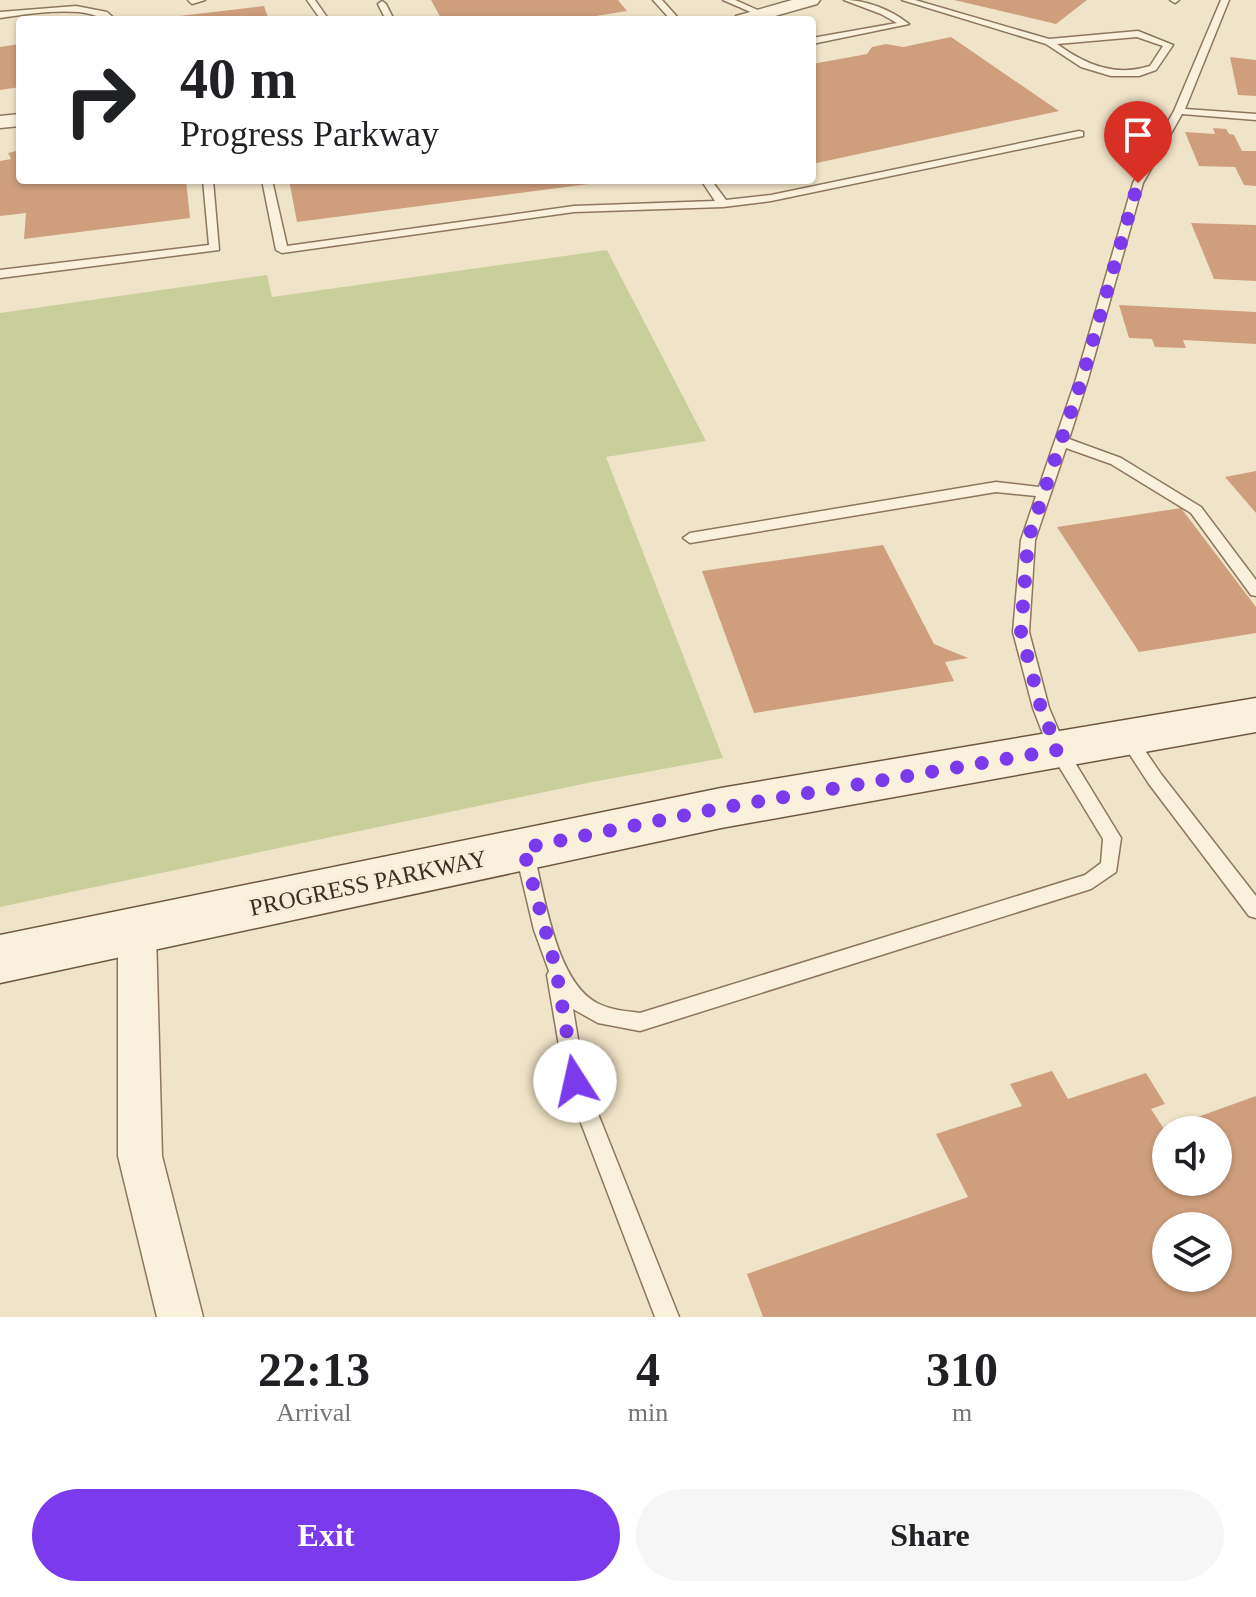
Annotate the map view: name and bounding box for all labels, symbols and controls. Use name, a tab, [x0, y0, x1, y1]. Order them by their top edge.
icon: right	[48, 48, 152, 152]
text: 40 m	[180, 48, 297, 110]
pin	[1104, 101, 1172, 183]
icon: arrive	[1116, 113, 1160, 157]
text: Progress Parkway	[180, 114, 439, 154]
street label: PROGRESS PARKWAY	[247, 845, 489, 921]
position arrow	[533, 1039, 617, 1123]
map controls	[1152, 1116, 1232, 1292]
button: sound	[1152, 1116, 1232, 1196]
button: layers	[1152, 1212, 1232, 1292]
text: 22:13	[258, 1343, 370, 1396]
text: 4	[636, 1343, 660, 1396]
text: 310	[926, 1343, 998, 1396]
text: Arrival	[276, 1398, 351, 1427]
text: min	[628, 1398, 668, 1427]
text: m	[952, 1398, 972, 1427]
button: Exit	[32, 1489, 620, 1581]
button: Share	[636, 1489, 1224, 1581]

